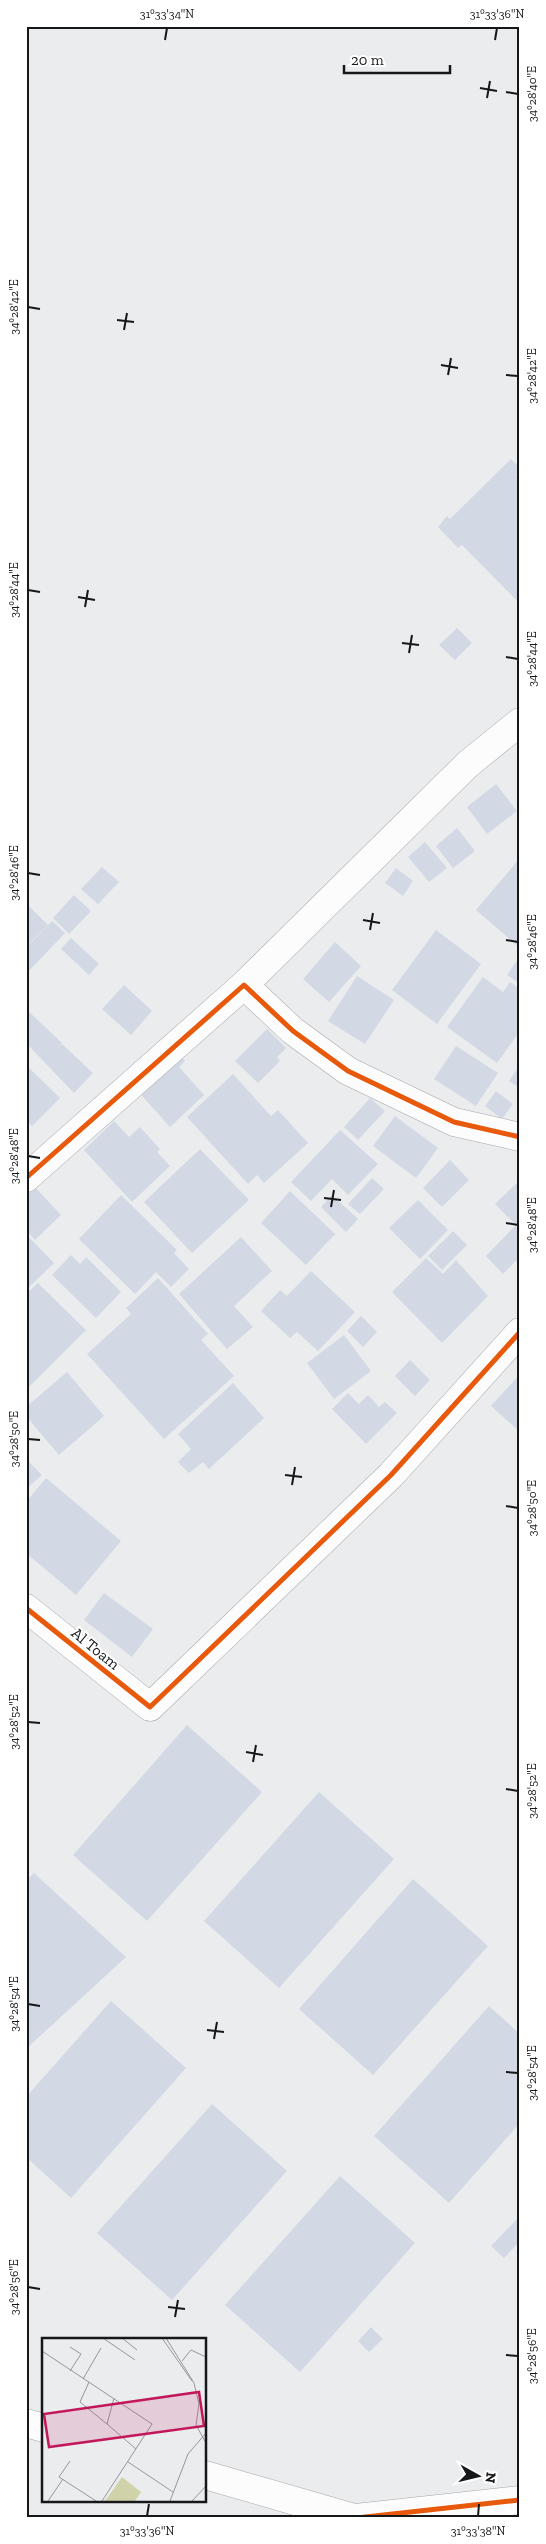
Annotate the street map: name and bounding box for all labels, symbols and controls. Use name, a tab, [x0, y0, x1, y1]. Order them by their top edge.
text: 31°33'34"N	[140, 7, 194, 21]
text: 31°33'36"N	[470, 7, 524, 21]
scale bar	[344, 42, 450, 74]
text: 20 m	[351, 51, 384, 69]
text: 34°28'40"E	[525, 66, 539, 122]
text: 34°28'42"E	[7, 279, 21, 335]
text: 34°28'42"E	[525, 348, 539, 404]
text: 34°28'44"E	[7, 562, 21, 618]
text: 34°28'44"E	[525, 631, 539, 687]
text: 34°28'46"E	[7, 845, 21, 901]
text: 34°28'46"E	[525, 914, 539, 970]
text: 34°28'48"E	[7, 1128, 21, 1184]
text: 34°28'48"E	[525, 1197, 539, 1253]
text: 34°28'50"E	[7, 1411, 21, 1467]
text: 34°28'50"E	[525, 1480, 539, 1536]
street label: Al Toam	[68, 1623, 124, 1674]
text: 34°28'52"E	[7, 1694, 21, 1750]
text: 34°28'52"E	[525, 1763, 539, 1819]
text: 34°28'54"E	[7, 1976, 21, 2032]
text: 34°28'54"E	[525, 2045, 539, 2101]
text: 34°28'56"E	[7, 2259, 21, 2315]
text: 34°28'56"E	[525, 2328, 539, 2384]
inset map	[42, 2338, 206, 2502]
north arrow	[454, 2452, 504, 2502]
text: N	[481, 2471, 500, 2485]
text: 31°33'36"N	[120, 2524, 174, 2538]
text: 31°33'38"N	[451, 2524, 505, 2538]

